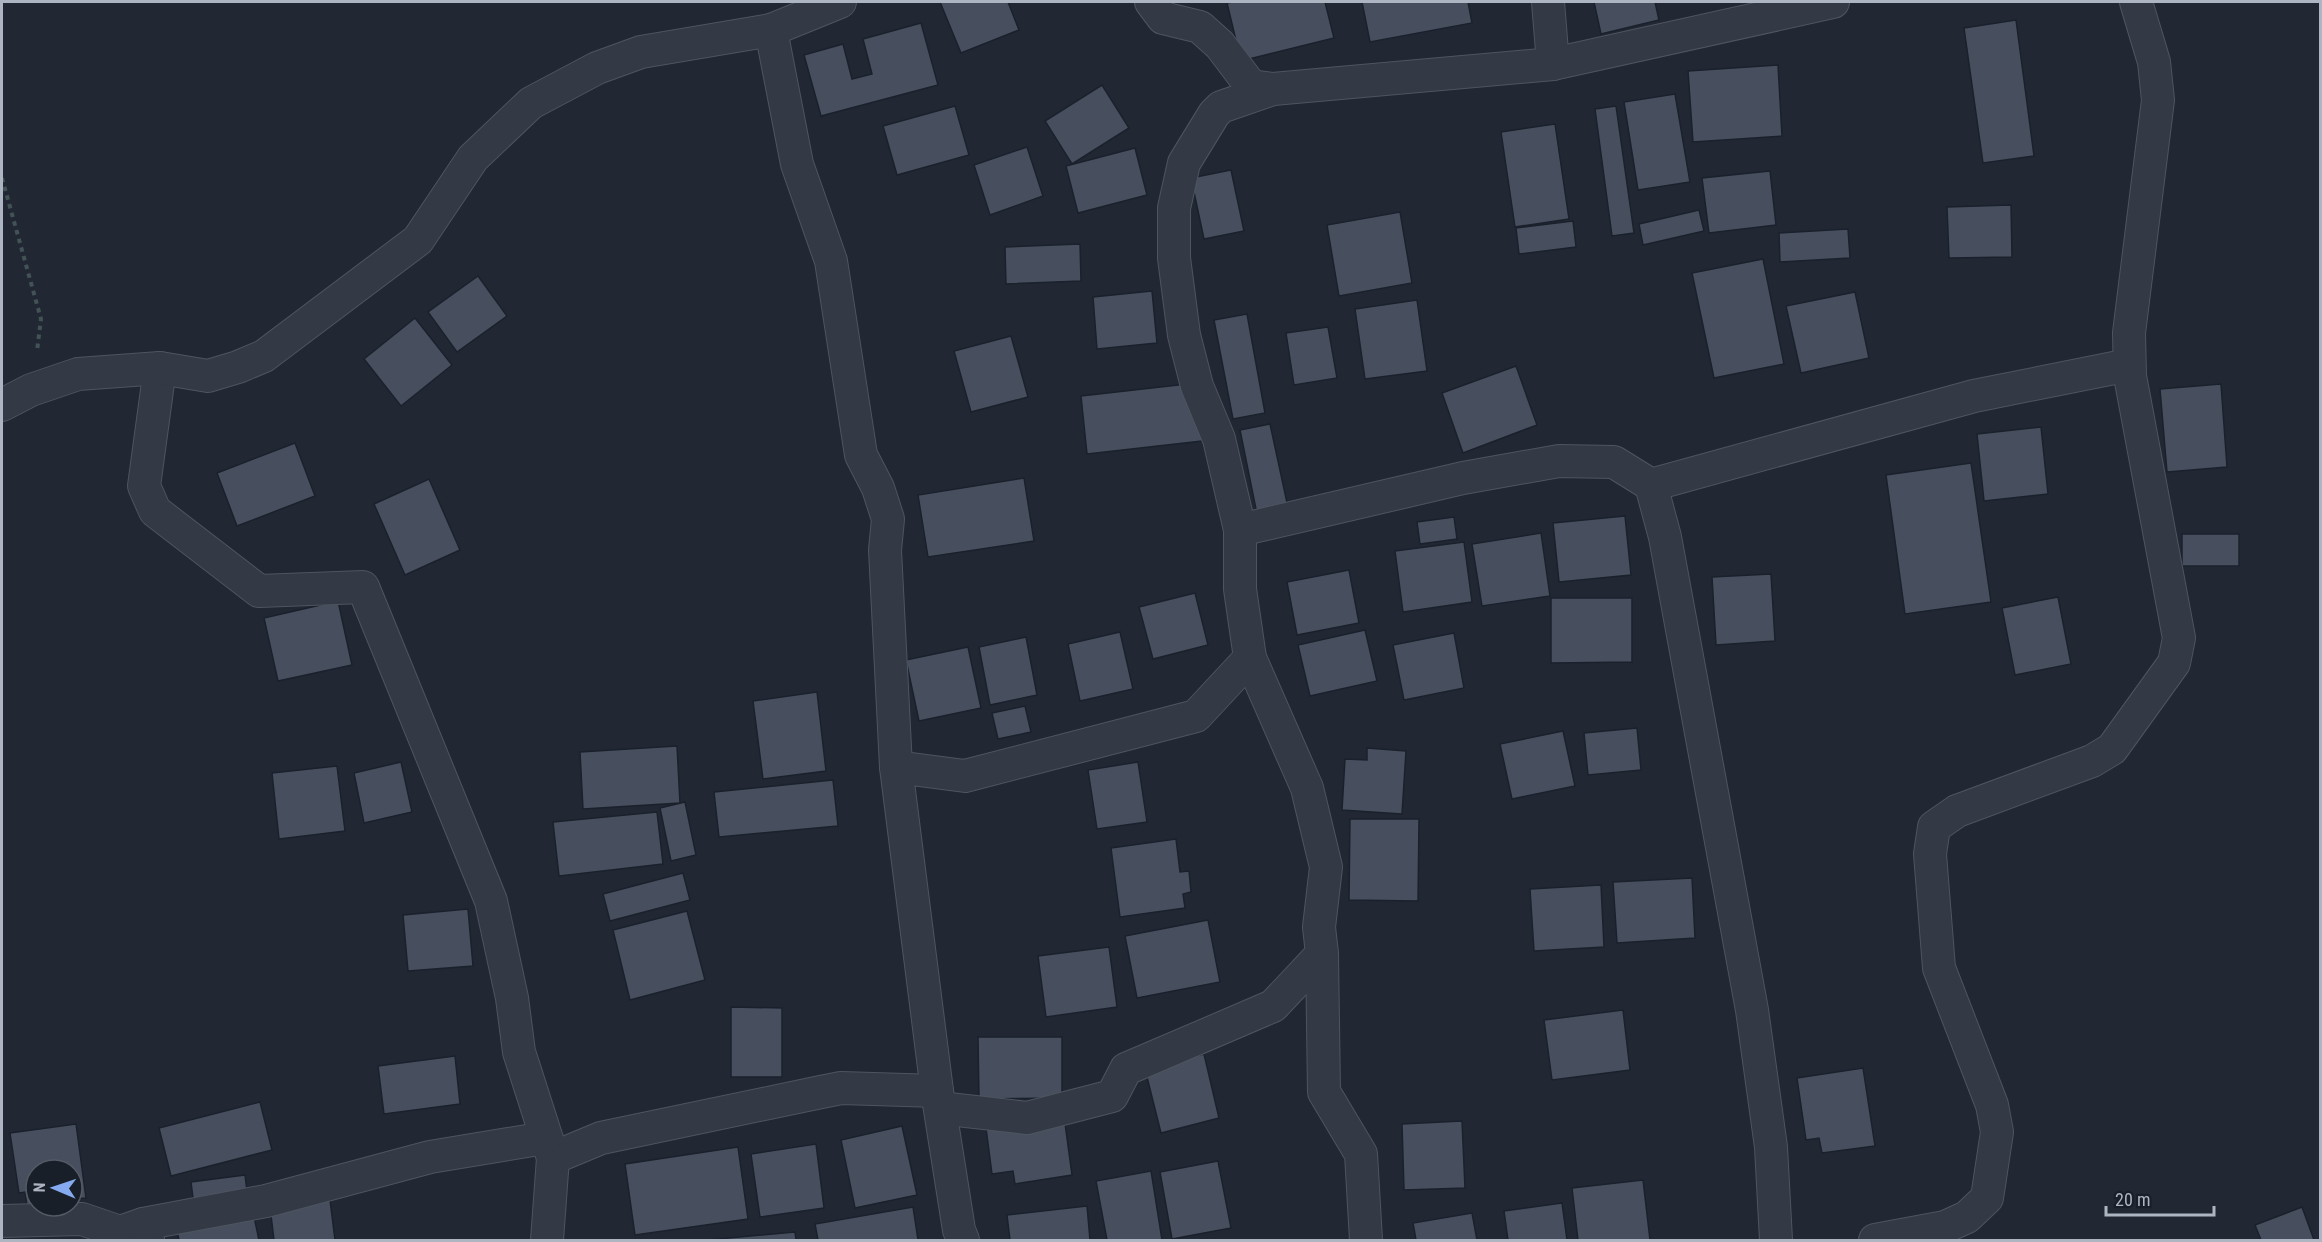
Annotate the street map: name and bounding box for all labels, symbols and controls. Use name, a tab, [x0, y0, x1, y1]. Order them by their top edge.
north arrow	[24, 1158, 84, 1218]
scale bar	[2106, 1179, 2214, 1217]
text: N	[30, 1182, 49, 1193]
text: 20 m	[2115, 1189, 2150, 1210]

